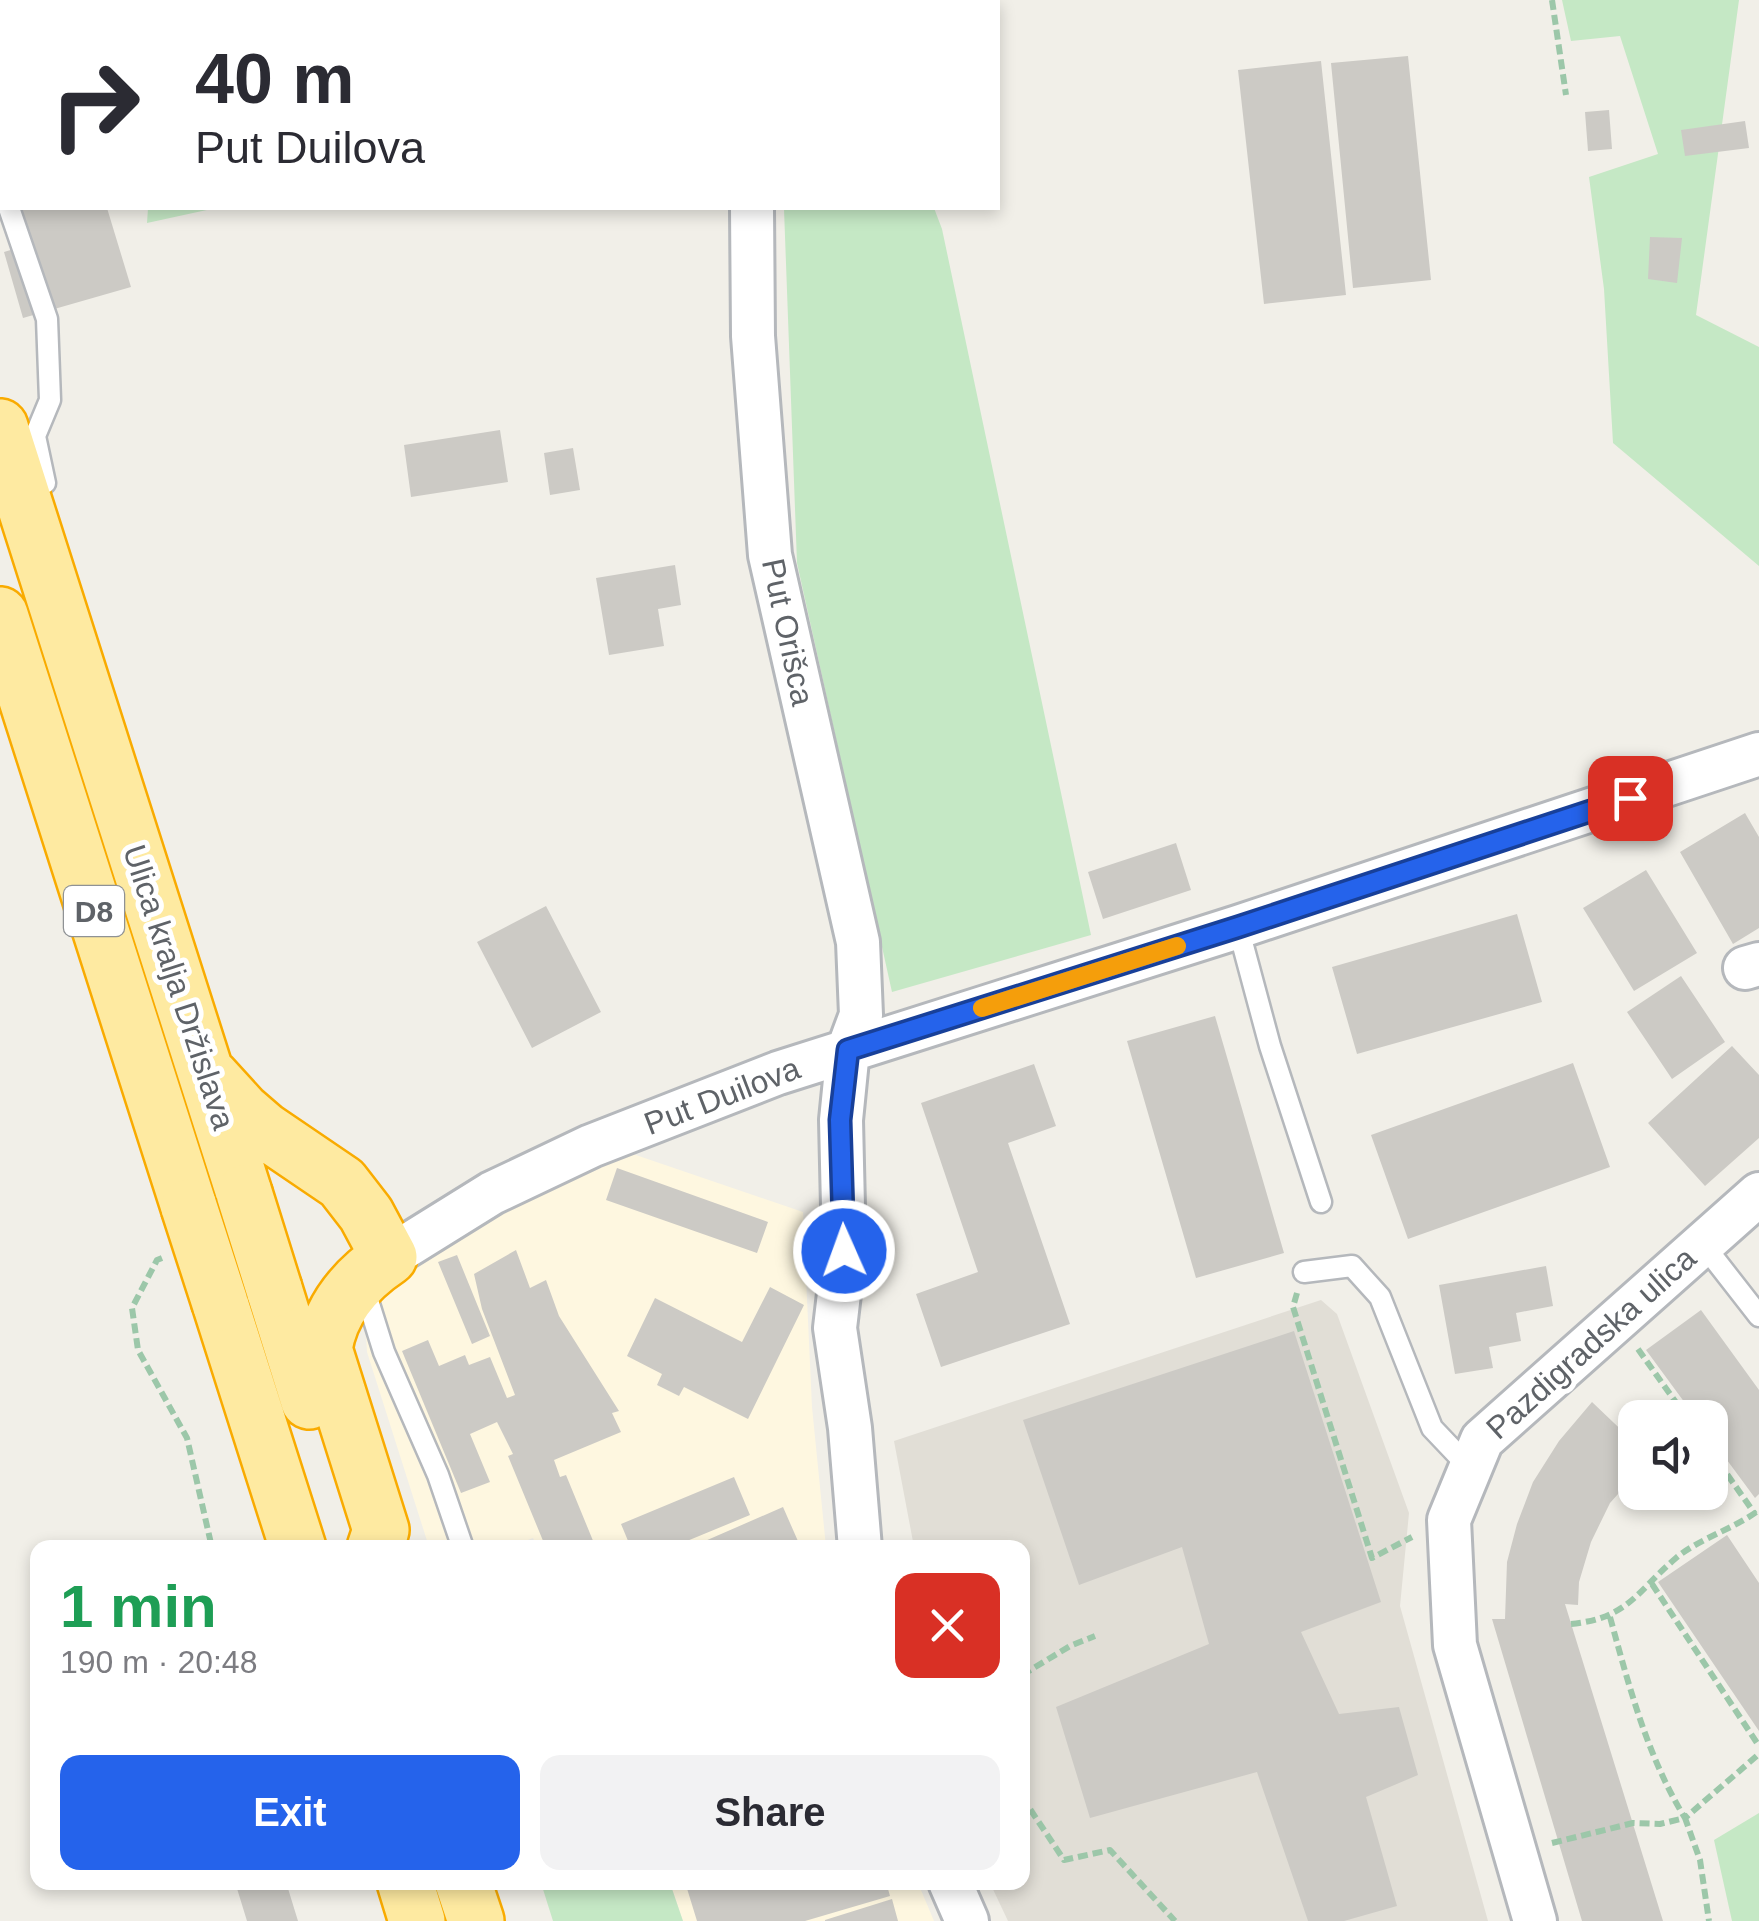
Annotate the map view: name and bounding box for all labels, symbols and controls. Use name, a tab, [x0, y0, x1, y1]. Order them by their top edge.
icon: right	[30, 40, 160, 170]
text: 40 m	[195, 40, 355, 118]
text: Put Duilova	[195, 122, 425, 173]
street label: Put Orišca	[755, 555, 821, 709]
pin	[1588, 756, 1673, 841]
icon: arrive	[1603, 771, 1658, 826]
street label: Ulica kralja Držislava	[116, 840, 242, 1134]
road number: D8	[64, 886, 124, 936]
street label: Put Duilova	[639, 1050, 805, 1142]
position arrow	[792, 1199, 896, 1303]
street label: Pazdigradska ulica	[1479, 1240, 1703, 1446]
map controls	[1618, 1400, 1728, 1510]
button: sound	[1618, 1400, 1728, 1510]
text: 1 min	[60, 1573, 217, 1640]
button: close	[895, 1573, 1000, 1678]
text: 190 m · 20:48	[60, 1644, 257, 1680]
button: Exit	[60, 1755, 520, 1870]
button: Share	[540, 1755, 1000, 1870]

